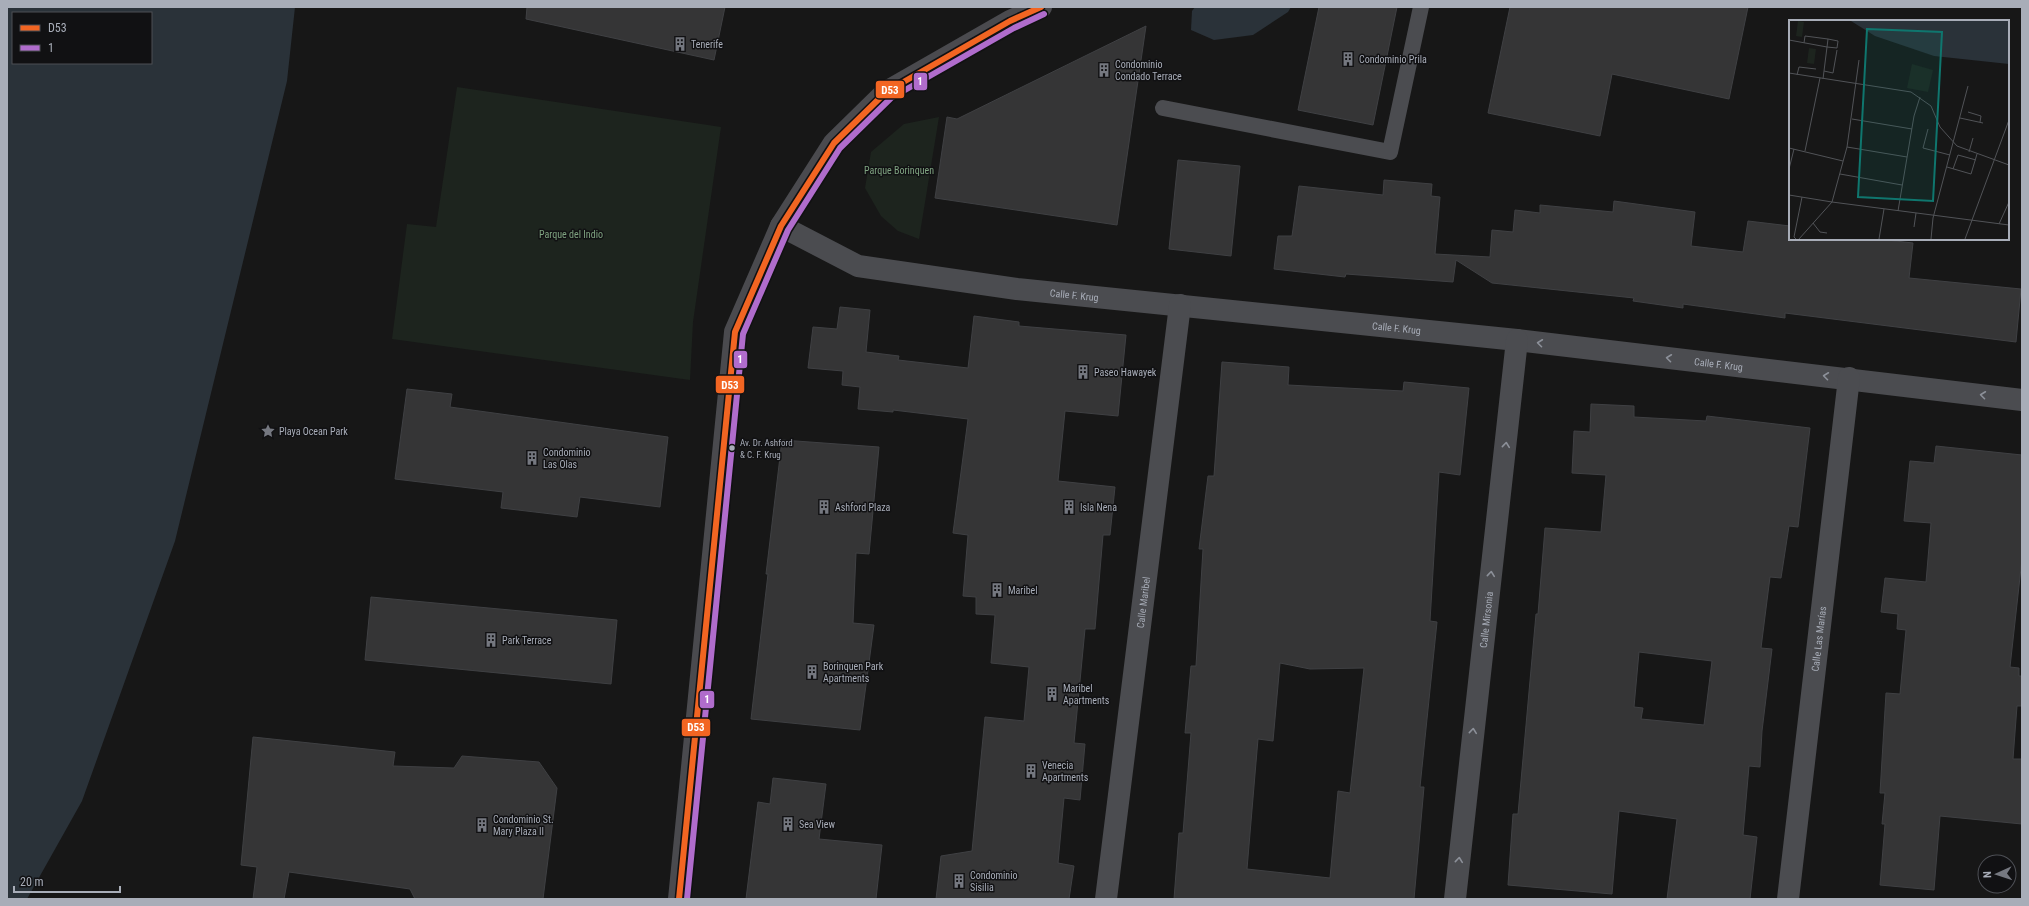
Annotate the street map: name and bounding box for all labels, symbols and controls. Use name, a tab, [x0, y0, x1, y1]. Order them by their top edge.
legend	[12, 12, 152, 64]
inset map	[1789, 20, 2009, 240]
text: D53	[48, 21, 67, 35]
building icon: Tenerife	[672, 36, 688, 52]
place label: Tenerife	[691, 39, 723, 50]
text: 1	[48, 41, 54, 55]
building icon: Condominio Prila	[1340, 51, 1356, 67]
place label: Condominio Prila	[1359, 54, 1427, 65]
place label: Condominio Condado Terrace	[1115, 59, 1182, 82]
building icon: Condominio Condado Terrace	[1096, 62, 1112, 78]
line badge: 1	[913, 72, 928, 91]
text: 1	[917, 75, 923, 88]
line badge: D53	[875, 80, 905, 99]
text: D53	[881, 84, 899, 97]
park label: Parque Borinquen	[864, 165, 934, 176]
park label: Parque del Indio	[539, 229, 603, 240]
street label: Calle F. Krug	[1049, 287, 1099, 303]
street label: Calle F. Krug	[1372, 320, 1422, 336]
one-way arrow	[1537, 339, 1543, 348]
line badge: 1	[733, 350, 748, 369]
text: 1	[737, 353, 743, 366]
one-way arrow	[1666, 354, 1673, 363]
street label: Calle F. Krug	[1694, 356, 1744, 372]
building icon: Paseo Hawayek	[1075, 364, 1091, 380]
place label: Paseo Hawayek	[1094, 367, 1157, 378]
one-way arrow	[1823, 372, 1830, 381]
line badge: D53	[715, 375, 745, 394]
text: D53	[721, 379, 739, 392]
one-way arrow	[1980, 391, 1986, 400]
place icon: Playa Ocean Park	[260, 423, 276, 439]
place label: Playa Ocean Park	[279, 426, 348, 437]
place label: Av. Dr. Ashford & C. F. Krug	[740, 438, 793, 460]
one-way arrow	[1501, 442, 1510, 448]
marker: Av. Dr. Ashford & C. F. Krug	[727, 443, 737, 453]
place label: Condominio Las Olas	[543, 447, 591, 470]
building icon: Condominio Las Olas	[524, 450, 540, 466]
building icon: Ashford Plaza	[816, 499, 832, 515]
building icon: Isla Nena	[1061, 499, 1077, 515]
place label: Ashford Plaza	[835, 502, 891, 513]
place label: Isla Nena	[1080, 502, 1117, 513]
one-way arrow	[1486, 571, 1495, 577]
street label: Calle Maribel	[1134, 576, 1152, 629]
building icon: Maribel	[989, 582, 1005, 598]
place label: Maribel	[1008, 585, 1038, 596]
street label: Calle Mirsonia	[1477, 591, 1495, 648]
street label: Calle Las Marías	[1809, 605, 1828, 672]
building icon: Park Terrace	[483, 632, 499, 648]
place label: Park Terrace	[502, 635, 552, 646]
place label: Borinquen Park Apartments	[823, 661, 884, 684]
building icon: Borinquen Park Apartments	[804, 664, 820, 680]
place label: Maribel Apartments	[1063, 683, 1110, 706]
building icon: Maribel Apartments	[1044, 686, 1060, 702]
line badge: 1	[699, 690, 715, 709]
text: 1	[704, 693, 710, 706]
line badge: D53	[681, 718, 711, 737]
text: D53	[687, 721, 705, 734]
one-way arrow	[1469, 728, 1478, 734]
place label: Venecia Apartments	[1042, 760, 1089, 783]
building icon: Venecia Apartments	[1023, 763, 1039, 779]
place label: Condominio St. Mary Plaza II	[493, 814, 554, 837]
building icon: Sea View	[780, 816, 796, 832]
building icon: Condominio St. Mary Plaza II	[474, 817, 490, 833]
place label: Sea View	[799, 819, 836, 830]
north arrow	[1977, 854, 2017, 894]
one-way arrow	[1454, 857, 1463, 863]
scale bar	[14, 868, 120, 894]
place label: Condominio Sisilia	[970, 870, 1018, 893]
text: N	[1981, 871, 1994, 878]
building icon: Condominio Sisilia	[951, 873, 967, 889]
text: 20 m	[20, 875, 44, 889]

